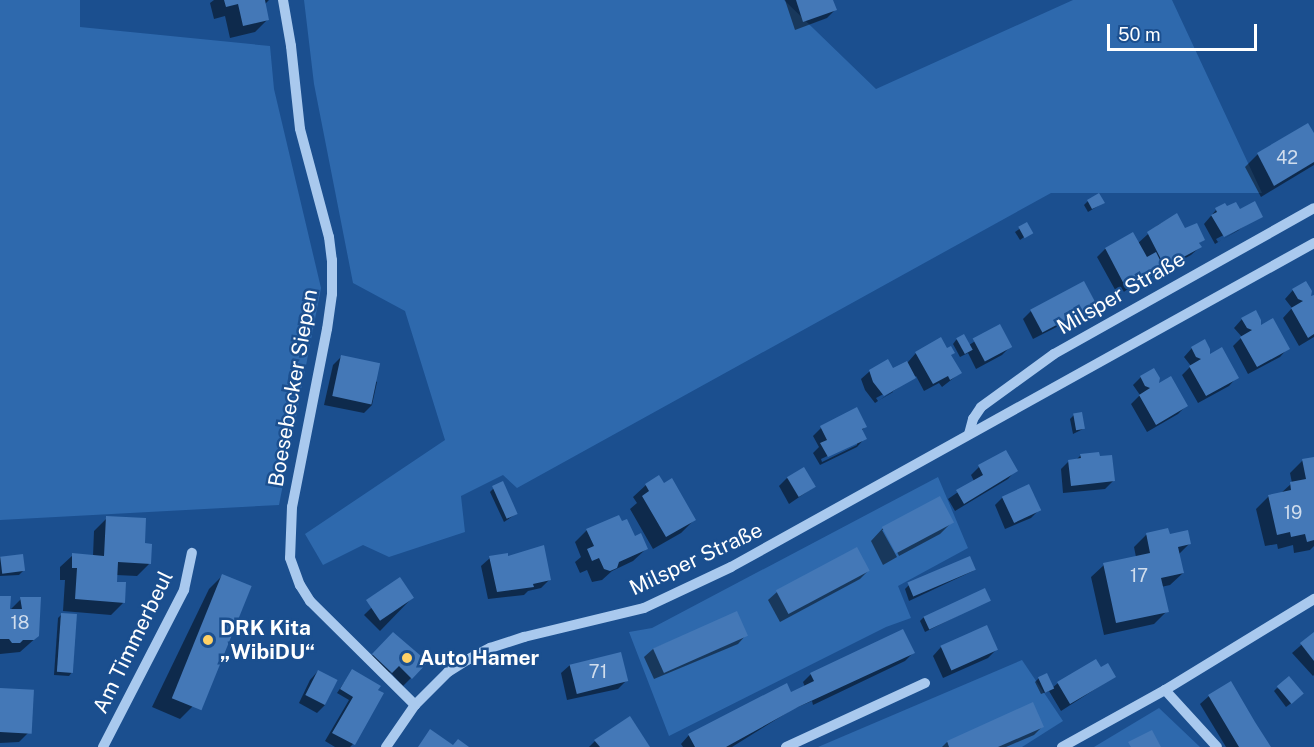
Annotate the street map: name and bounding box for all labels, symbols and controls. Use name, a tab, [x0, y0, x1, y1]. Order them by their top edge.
scale bar	[1110, 12, 1260, 50]
text: 50 m	[1118, 24, 1161, 45]
house number: 42	[1276, 147, 1298, 169]
street label: Milsper Straße	[1052, 246, 1190, 340]
street label: Boesebecker Siepen	[263, 287, 323, 489]
house number: 19	[1284, 502, 1302, 524]
street label: Milsper Straße	[625, 517, 767, 601]
house number: 17	[1130, 565, 1148, 587]
street label: Am Timmerbeul	[88, 567, 178, 717]
house number: 18	[11, 612, 29, 634]
place label: DRK Kita „WibiDU“	[220, 615, 315, 665]
marker: DRK Kita „WibiDU“	[201, 633, 215, 647]
place label: Auto Hamer	[419, 645, 539, 671]
marker: Auto Hamer	[400, 651, 414, 665]
house number: 71	[589, 661, 607, 683]

